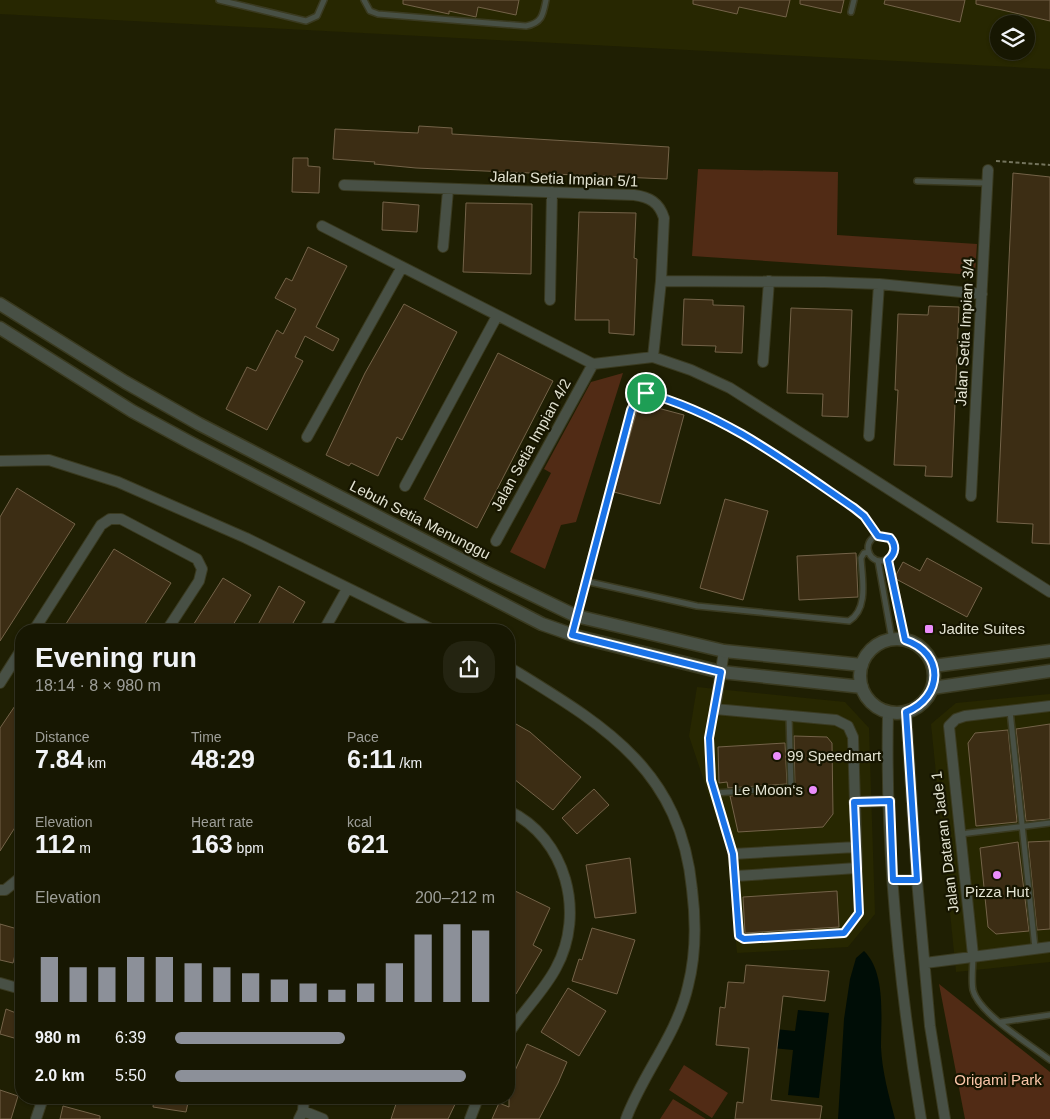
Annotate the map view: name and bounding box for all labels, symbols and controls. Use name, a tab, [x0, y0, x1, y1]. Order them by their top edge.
map controls	[990, 15, 1035, 60]
button: layers	[990, 15, 1035, 60]
street label: Jalan Setia Impian 5/1	[490, 167, 638, 190]
street label: Jalan Setia Impian 3/4	[952, 257, 977, 407]
pin	[625, 372, 667, 414]
street label: Jalan Setia Impian 4/2	[487, 376, 574, 514]
icon: arrive	[632, 379, 660, 407]
street label: Lebuh Setia Menunggu	[347, 477, 493, 562]
place label: Jadite Suites	[939, 620, 1025, 637]
marker: Jadite Suites	[923, 623, 935, 635]
button: share	[443, 641, 495, 693]
text: Evening run	[35, 642, 197, 673]
text: 18:14 · 8 × 980 m	[35, 677, 161, 694]
text: Distance	[35, 729, 89, 745]
text: Time	[191, 729, 222, 745]
text: Pace	[347, 729, 379, 745]
text: 7.84	[35, 745, 84, 773]
text: 48:29	[191, 745, 255, 773]
text: 6:11	[347, 745, 396, 773]
place label: 99 Speedmart	[787, 747, 882, 764]
marker: 99 Speedmart	[771, 750, 783, 762]
text: km	[84, 755, 106, 771]
text: /km	[396, 755, 422, 771]
street label: Jalan Dataran Jade 1	[927, 770, 962, 914]
place label: Le Moon‘s	[734, 781, 803, 798]
marker: Le Moon‘s	[807, 784, 819, 796]
text: Elevation	[35, 814, 93, 830]
text: Heart rate	[191, 814, 253, 830]
text: kcal	[347, 814, 372, 830]
text: 112	[35, 830, 75, 858]
text: 163	[191, 830, 233, 858]
text: 621	[347, 830, 389, 858]
text: m	[75, 840, 91, 856]
text: bpm	[233, 840, 264, 856]
marker: Pizza Hut	[991, 869, 1003, 881]
place label: Pizza Hut	[965, 883, 1030, 900]
text: Elevation	[35, 889, 101, 906]
text: 200–212 m	[415, 889, 495, 906]
text: 980 m	[35, 1029, 80, 1046]
text: 6:39	[115, 1029, 146, 1046]
text: 2.0 km	[35, 1067, 85, 1084]
text: 5:50	[115, 1067, 146, 1084]
park label: Origami Park	[954, 1071, 1042, 1088]

